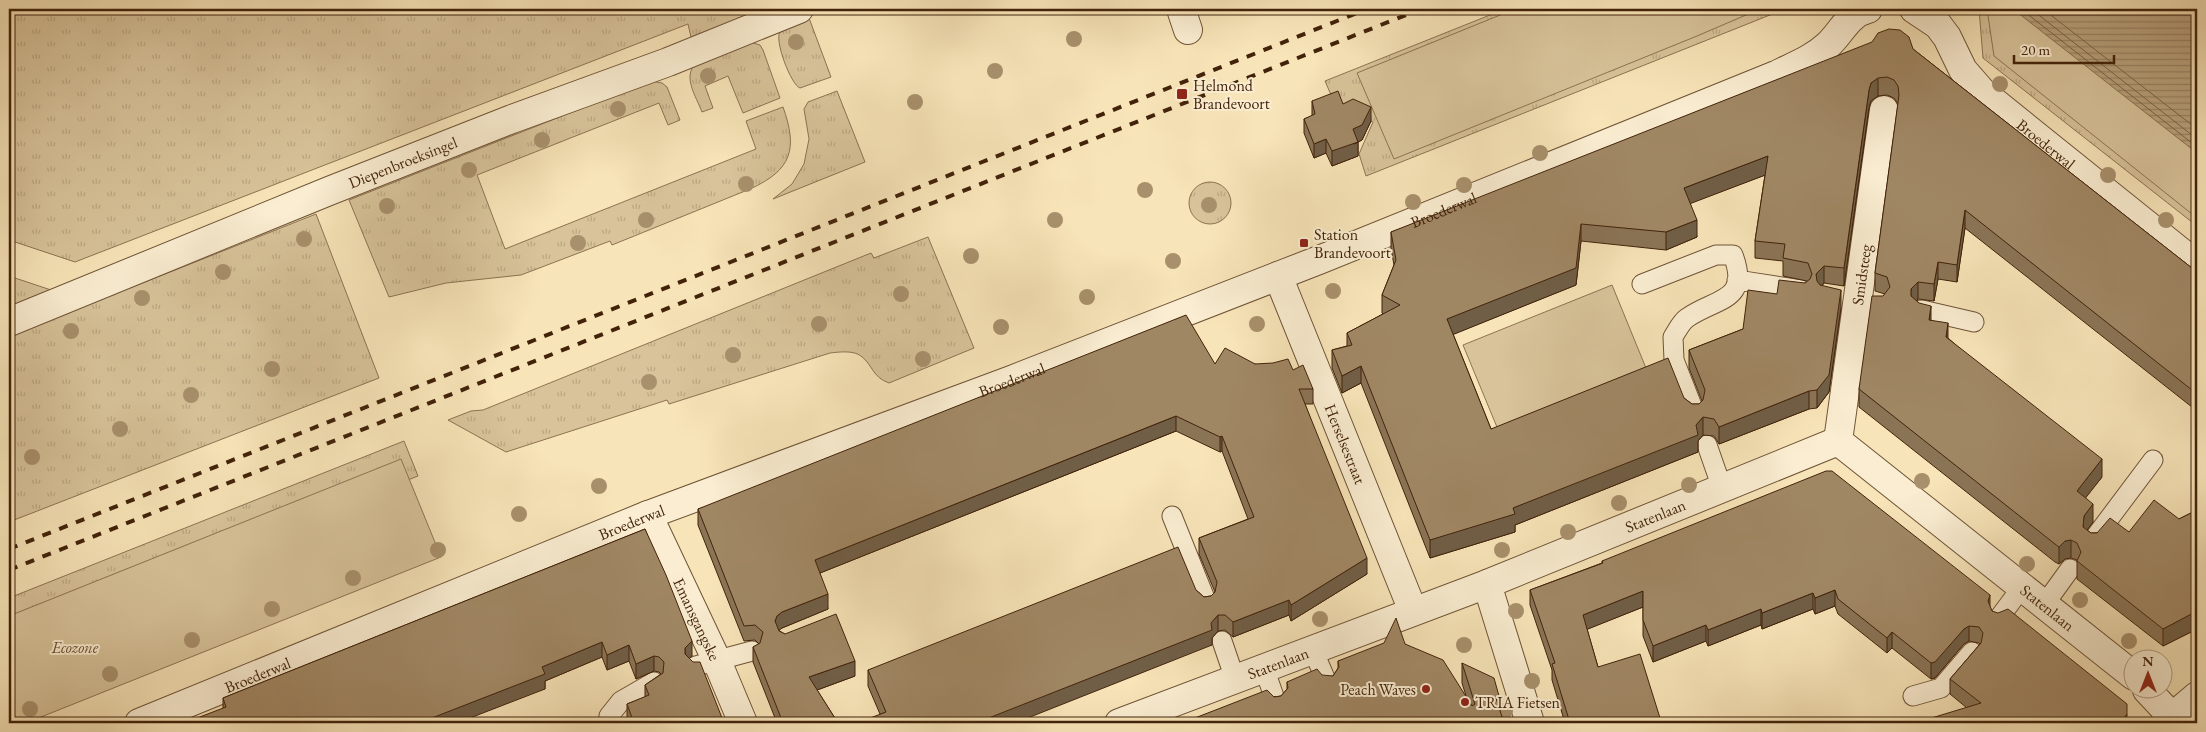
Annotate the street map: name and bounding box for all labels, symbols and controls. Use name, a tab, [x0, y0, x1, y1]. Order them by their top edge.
scale bar	[2014, 32, 2114, 64]
text: 20 m	[2021, 40, 2050, 59]
place label: Helmond Brandevoort	[1193, 75, 1270, 114]
marker: Helmond Brandevoort	[1175, 87, 1189, 101]
street label: Broederwal	[2012, 114, 2080, 174]
street label: Diepenbroeksingel	[345, 132, 460, 193]
street label: Broederwal	[1408, 187, 1480, 233]
place label: Station Brandevoort	[1314, 224, 1391, 263]
marker: Station Brandevoort	[1298, 237, 1310, 249]
street label: Smidsteeg	[1847, 242, 1876, 307]
street label: Broederwal	[976, 358, 1048, 402]
street label: Herselsestraat	[1320, 401, 1371, 487]
street label: Statenlaan	[1622, 494, 1689, 538]
street label: Broederwal	[596, 500, 668, 545]
street label: Emansgangske	[668, 574, 725, 664]
street label: Statenlaan	[2016, 580, 2079, 636]
park label: Ecozone	[51, 637, 99, 658]
street label: Statenlaan	[1245, 642, 1312, 684]
north arrow	[2124, 650, 2174, 700]
street label: Broederwal	[222, 652, 294, 698]
text: N	[2142, 652, 2154, 670]
place label: Peach Waves	[1340, 679, 1416, 700]
marker: Peach Waves	[1420, 683, 1432, 695]
place label: TRIA Fietsen	[1475, 692, 1561, 713]
marker: TRIA Fietsen	[1459, 696, 1471, 708]

